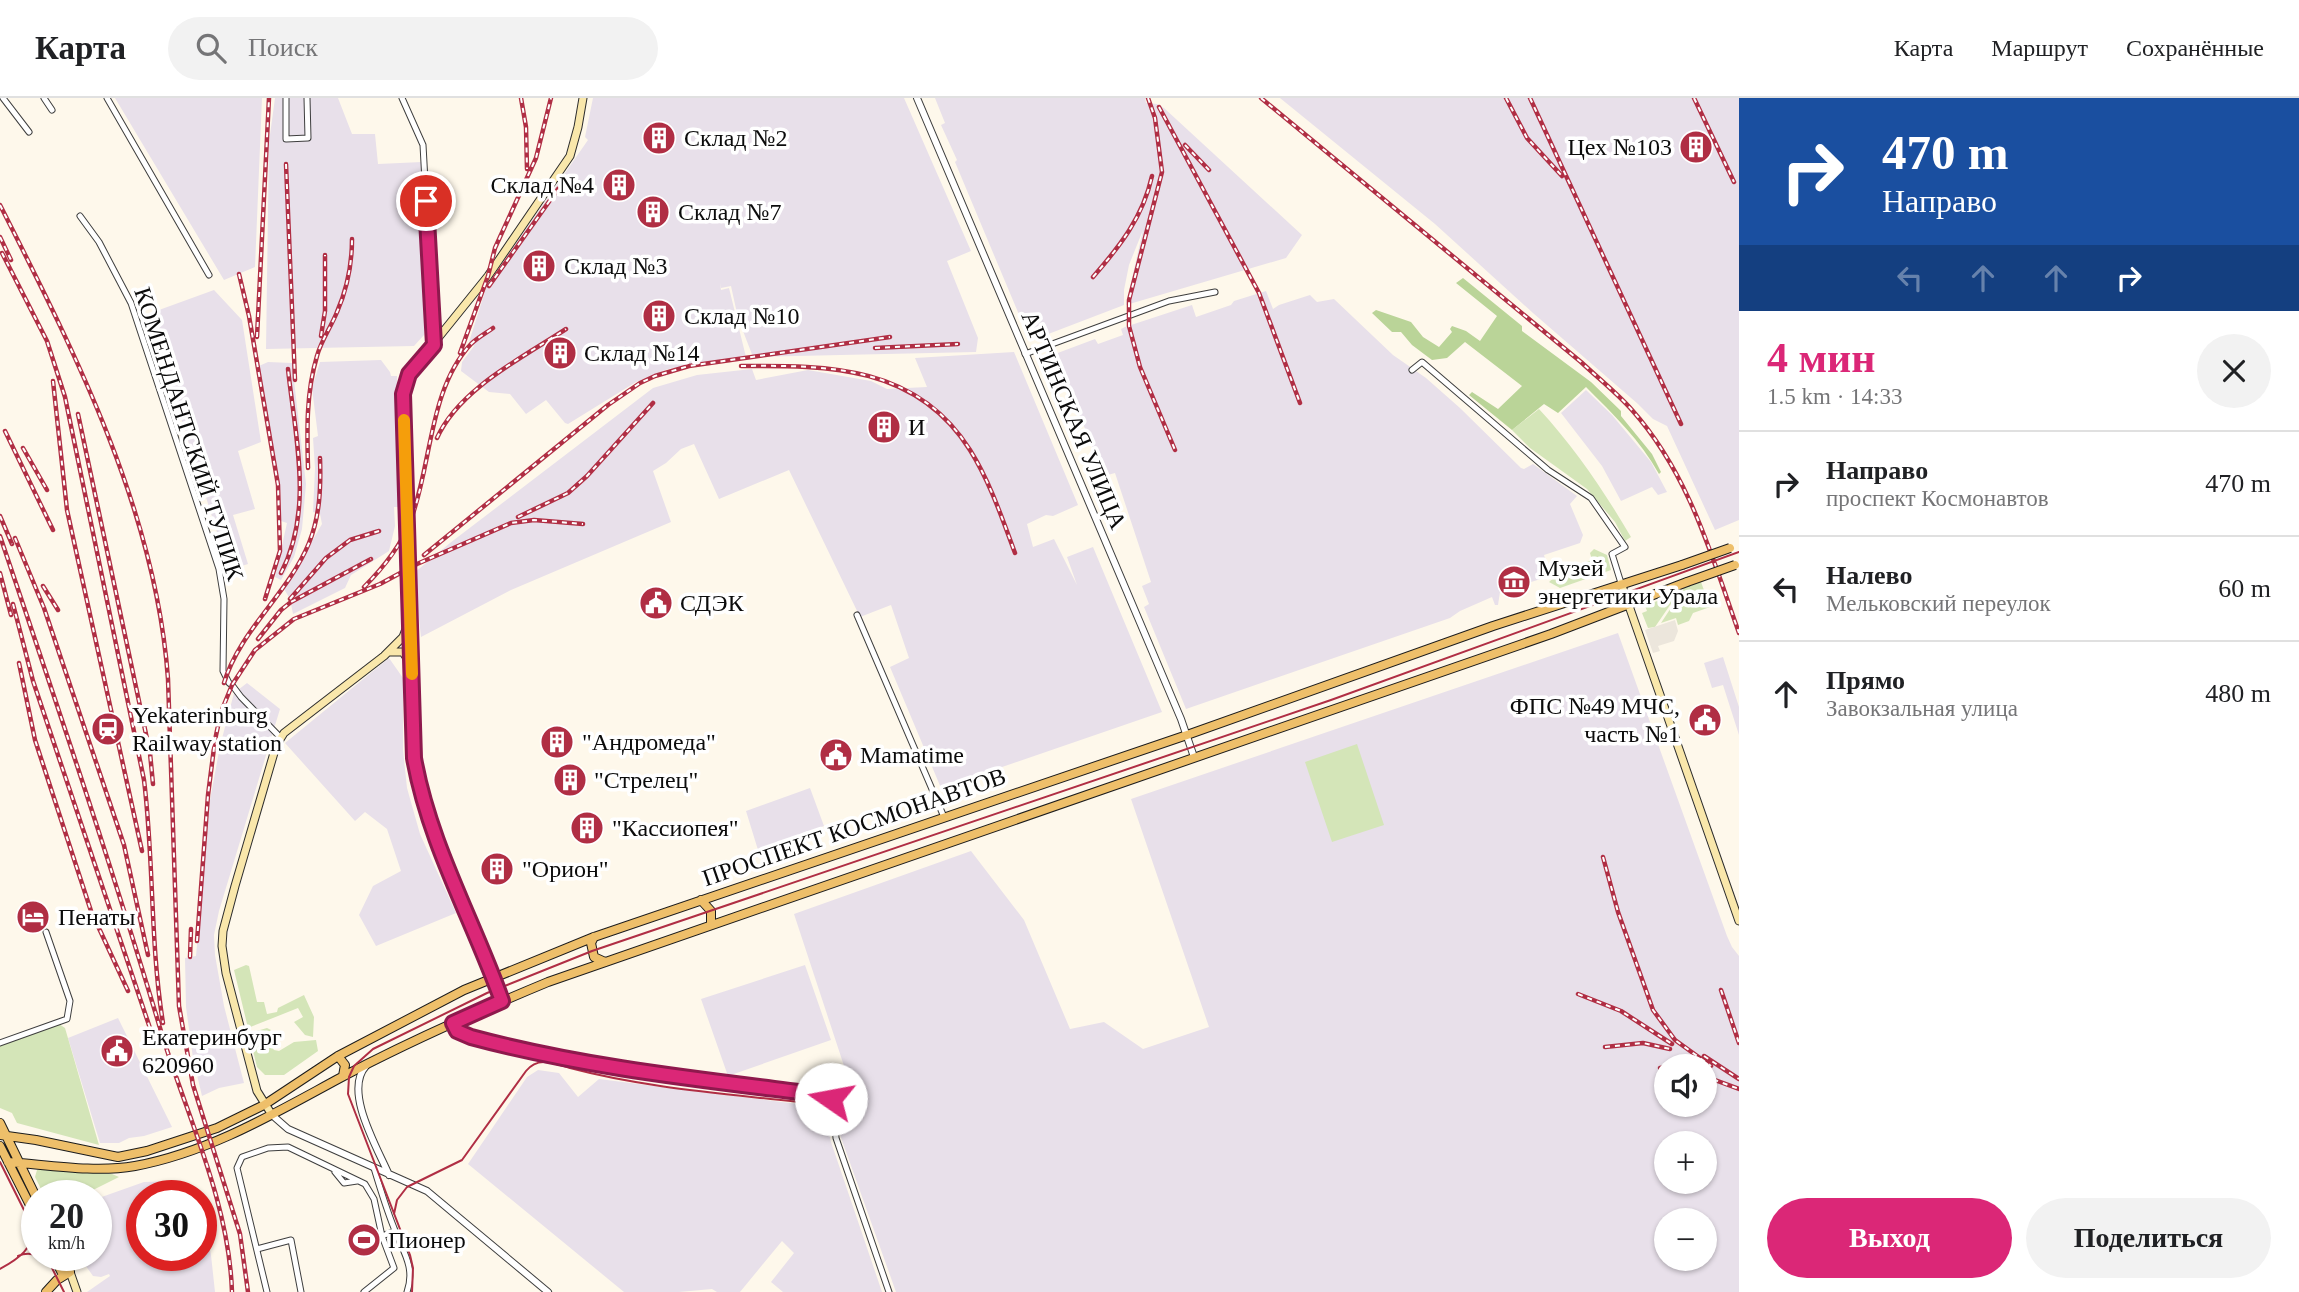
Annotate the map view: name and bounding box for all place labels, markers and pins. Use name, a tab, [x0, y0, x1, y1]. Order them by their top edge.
building icon: Склад №2	[640, 119, 678, 157]
place label: Склад №2	[684, 125, 787, 151]
building icon: Цех №103	[1677, 128, 1715, 166]
place label: Цех №103	[1567, 134, 1672, 160]
building icon: Склад №4	[600, 166, 638, 204]
pin	[396, 171, 456, 231]
place label: Склад №4	[491, 172, 594, 198]
building icon: Склад №7	[634, 193, 672, 231]
place label: Склад №7	[678, 199, 781, 225]
building icon: Склад №3	[520, 247, 558, 285]
place label: Склад №3	[564, 253, 667, 279]
building icon: Склад №10	[640, 297, 678, 335]
place label: Склад №10	[684, 303, 799, 329]
building icon: Склад №14	[541, 334, 579, 372]
place label: Склад №14	[584, 340, 699, 366]
building icon: И	[865, 408, 903, 446]
place label: И	[908, 414, 925, 440]
place label: Музей энергетики Урала	[1538, 555, 1719, 609]
museum icon: Музей энергетики Урала	[1495, 563, 1533, 601]
public building icon: СДЭК	[637, 584, 675, 622]
place label: СДЭК	[680, 590, 745, 616]
place label: ФПС №49 МЧС, часть №1	[1510, 693, 1680, 747]
public building icon: ФПС №49 МЧС, часть №1	[1686, 701, 1724, 739]
place label: Yekaterinburg Railway station	[132, 702, 282, 756]
station icon: Yekaterinburg Railway station	[89, 710, 127, 748]
building icon: "Андромеда"	[538, 723, 576, 761]
place label: "Андромеда"	[582, 729, 716, 755]
public building icon: Mamatime	[817, 736, 855, 774]
place label: Mamatime	[860, 742, 964, 768]
building icon: "Стрелец"	[551, 761, 589, 799]
place label: "Стрелец"	[594, 767, 698, 793]
building icon: "Кассиопея"	[568, 809, 606, 847]
place label: "Кассиопея"	[612, 815, 739, 841]
building icon: "Орион"	[478, 850, 516, 888]
place label: "Орион"	[522, 856, 609, 882]
hotel icon: Пенаты	[14, 898, 52, 936]
place label: Пенаты	[58, 904, 135, 930]
place label: Екатеринбург 620960	[142, 1024, 282, 1078]
public building icon: Екатеринбург 620960	[98, 1032, 136, 1070]
sports icon: Пионер	[345, 1221, 383, 1259]
place label: Пионер	[388, 1227, 466, 1253]

